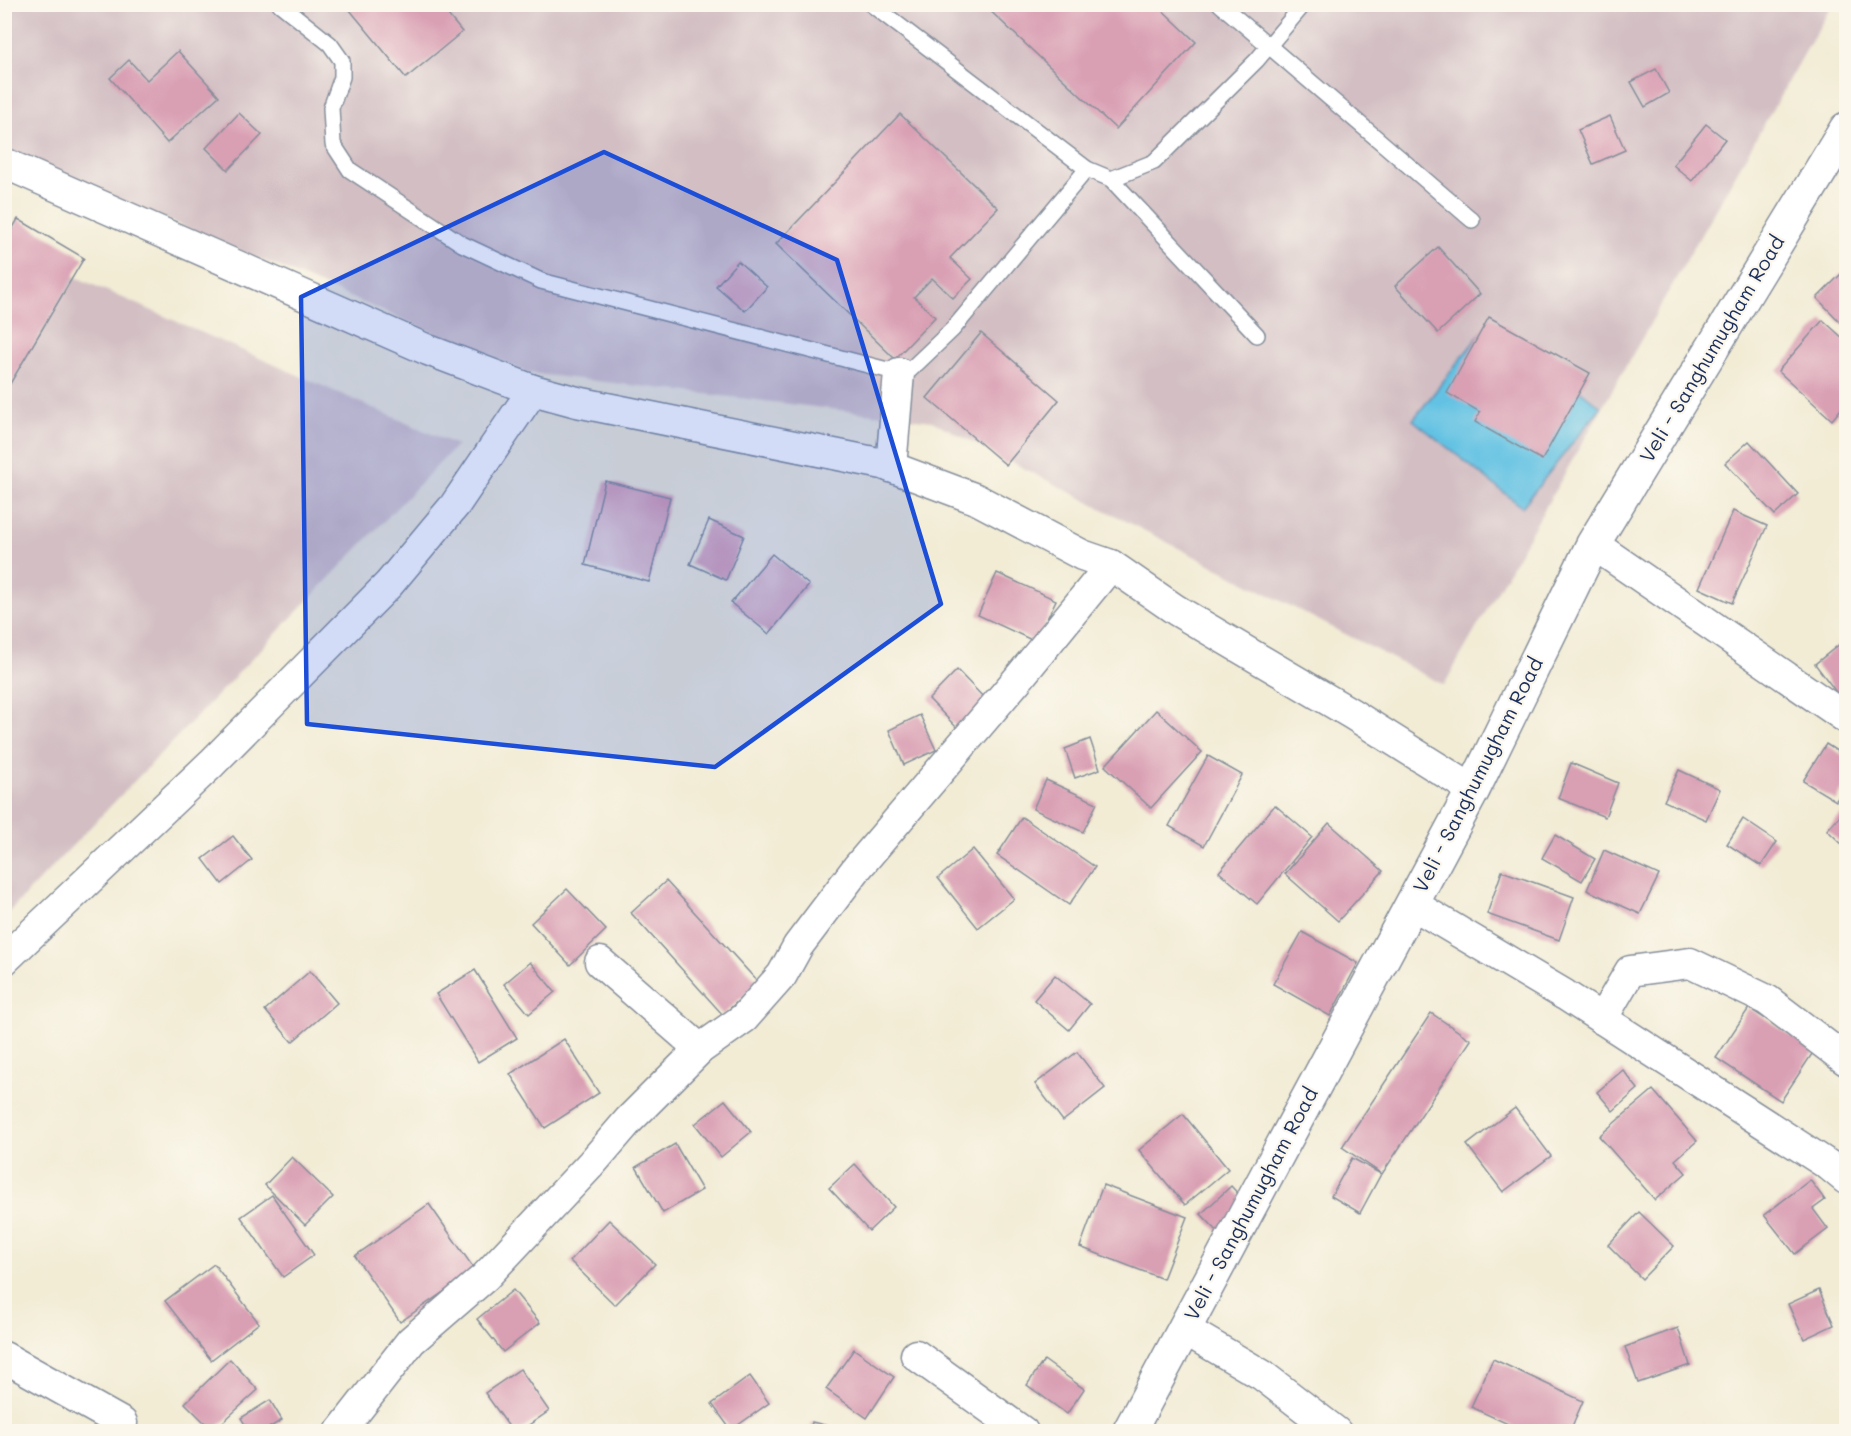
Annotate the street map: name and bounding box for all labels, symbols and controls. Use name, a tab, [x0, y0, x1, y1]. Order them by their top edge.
street label: Veli - Sanghumugham Road	[1633, 230, 1789, 467]
street label: Veli - Sanghumugham Road	[1406, 653, 1548, 897]
street label: Veli - Sanghumugham Road	[1177, 1082, 1323, 1325]

